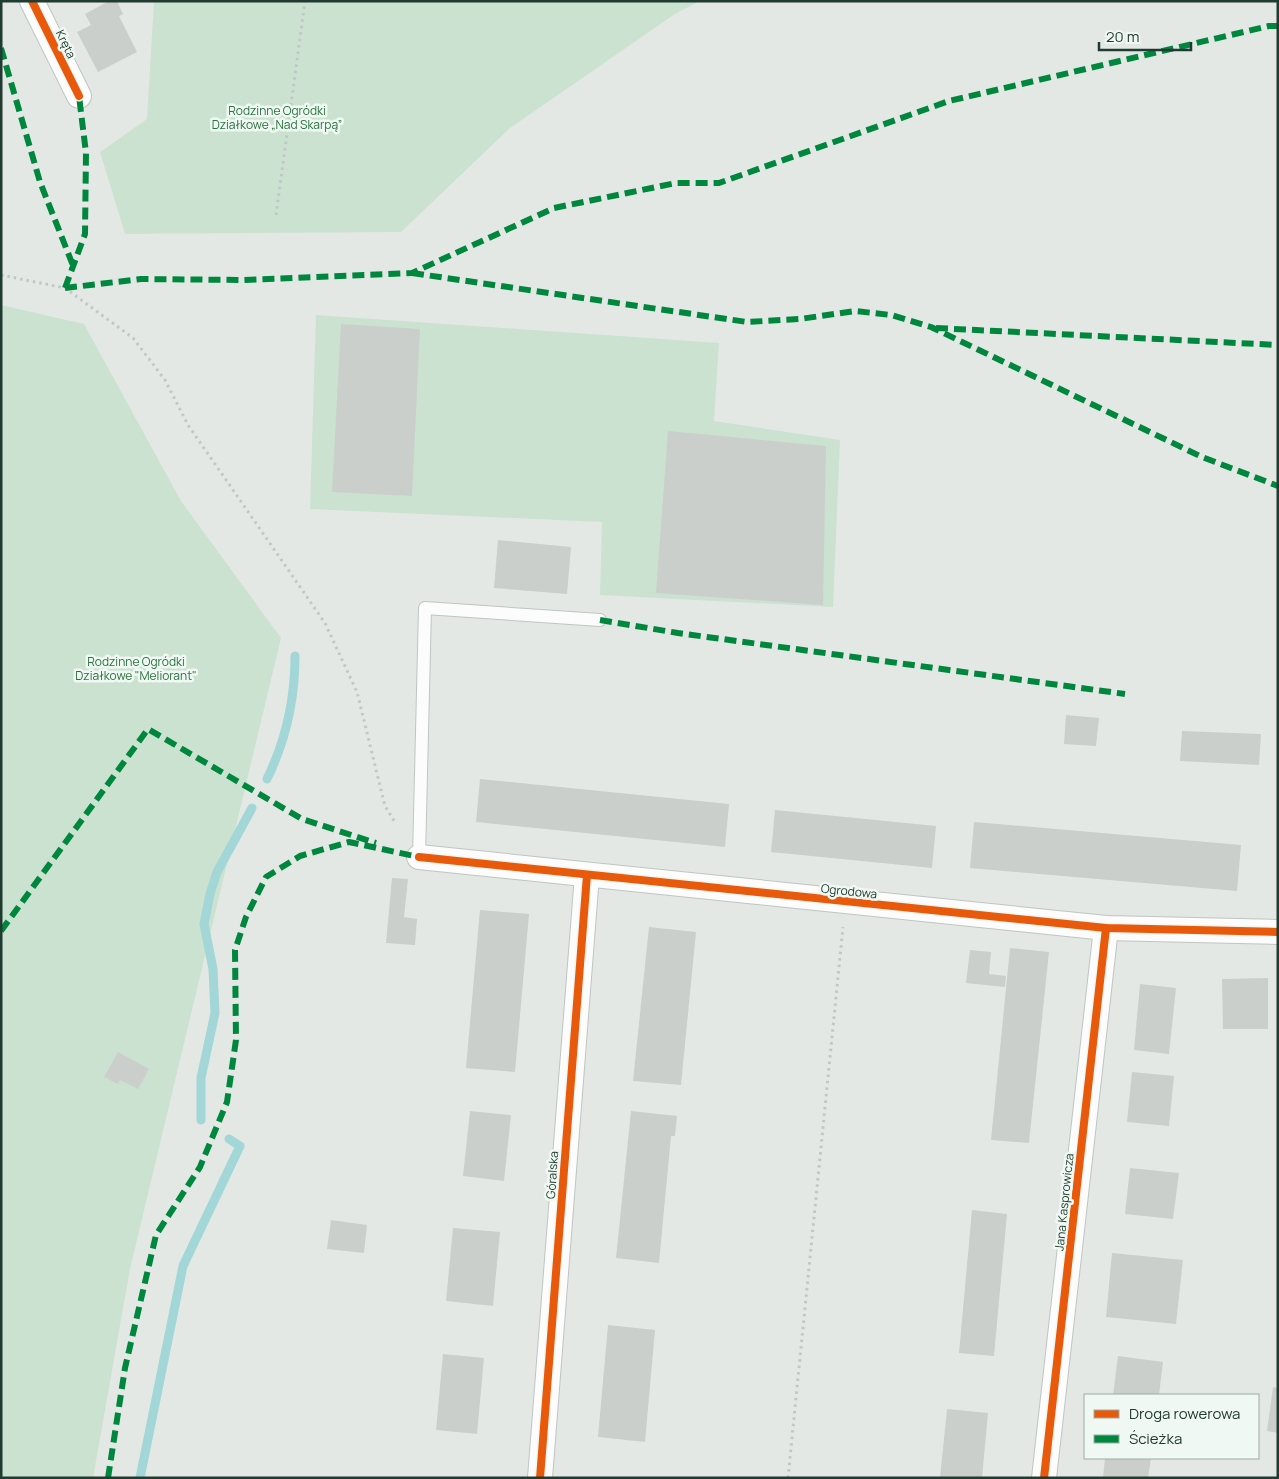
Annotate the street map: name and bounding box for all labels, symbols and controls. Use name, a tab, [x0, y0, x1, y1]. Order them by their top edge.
scale bar	[1099, 20, 1192, 52]
text: 20 m	[1106, 26, 1139, 47]
street label: Kręta	[52, 27, 80, 61]
park label: Rodzinne Ogródki Działkowe „Nad Skarpą”	[212, 102, 342, 133]
park label: Rodzinne Ogródki Działkowe "Meliorant"	[75, 653, 197, 684]
street label: Ogrodowa	[820, 880, 878, 902]
street label: Góralska	[542, 1150, 562, 1200]
street label: Jana Kasprowicza	[1050, 1152, 1078, 1252]
legend	[1084, 1394, 1259, 1459]
text: Droga rowerowa	[1129, 1403, 1240, 1424]
text: Ścieżka	[1129, 1428, 1182, 1449]

